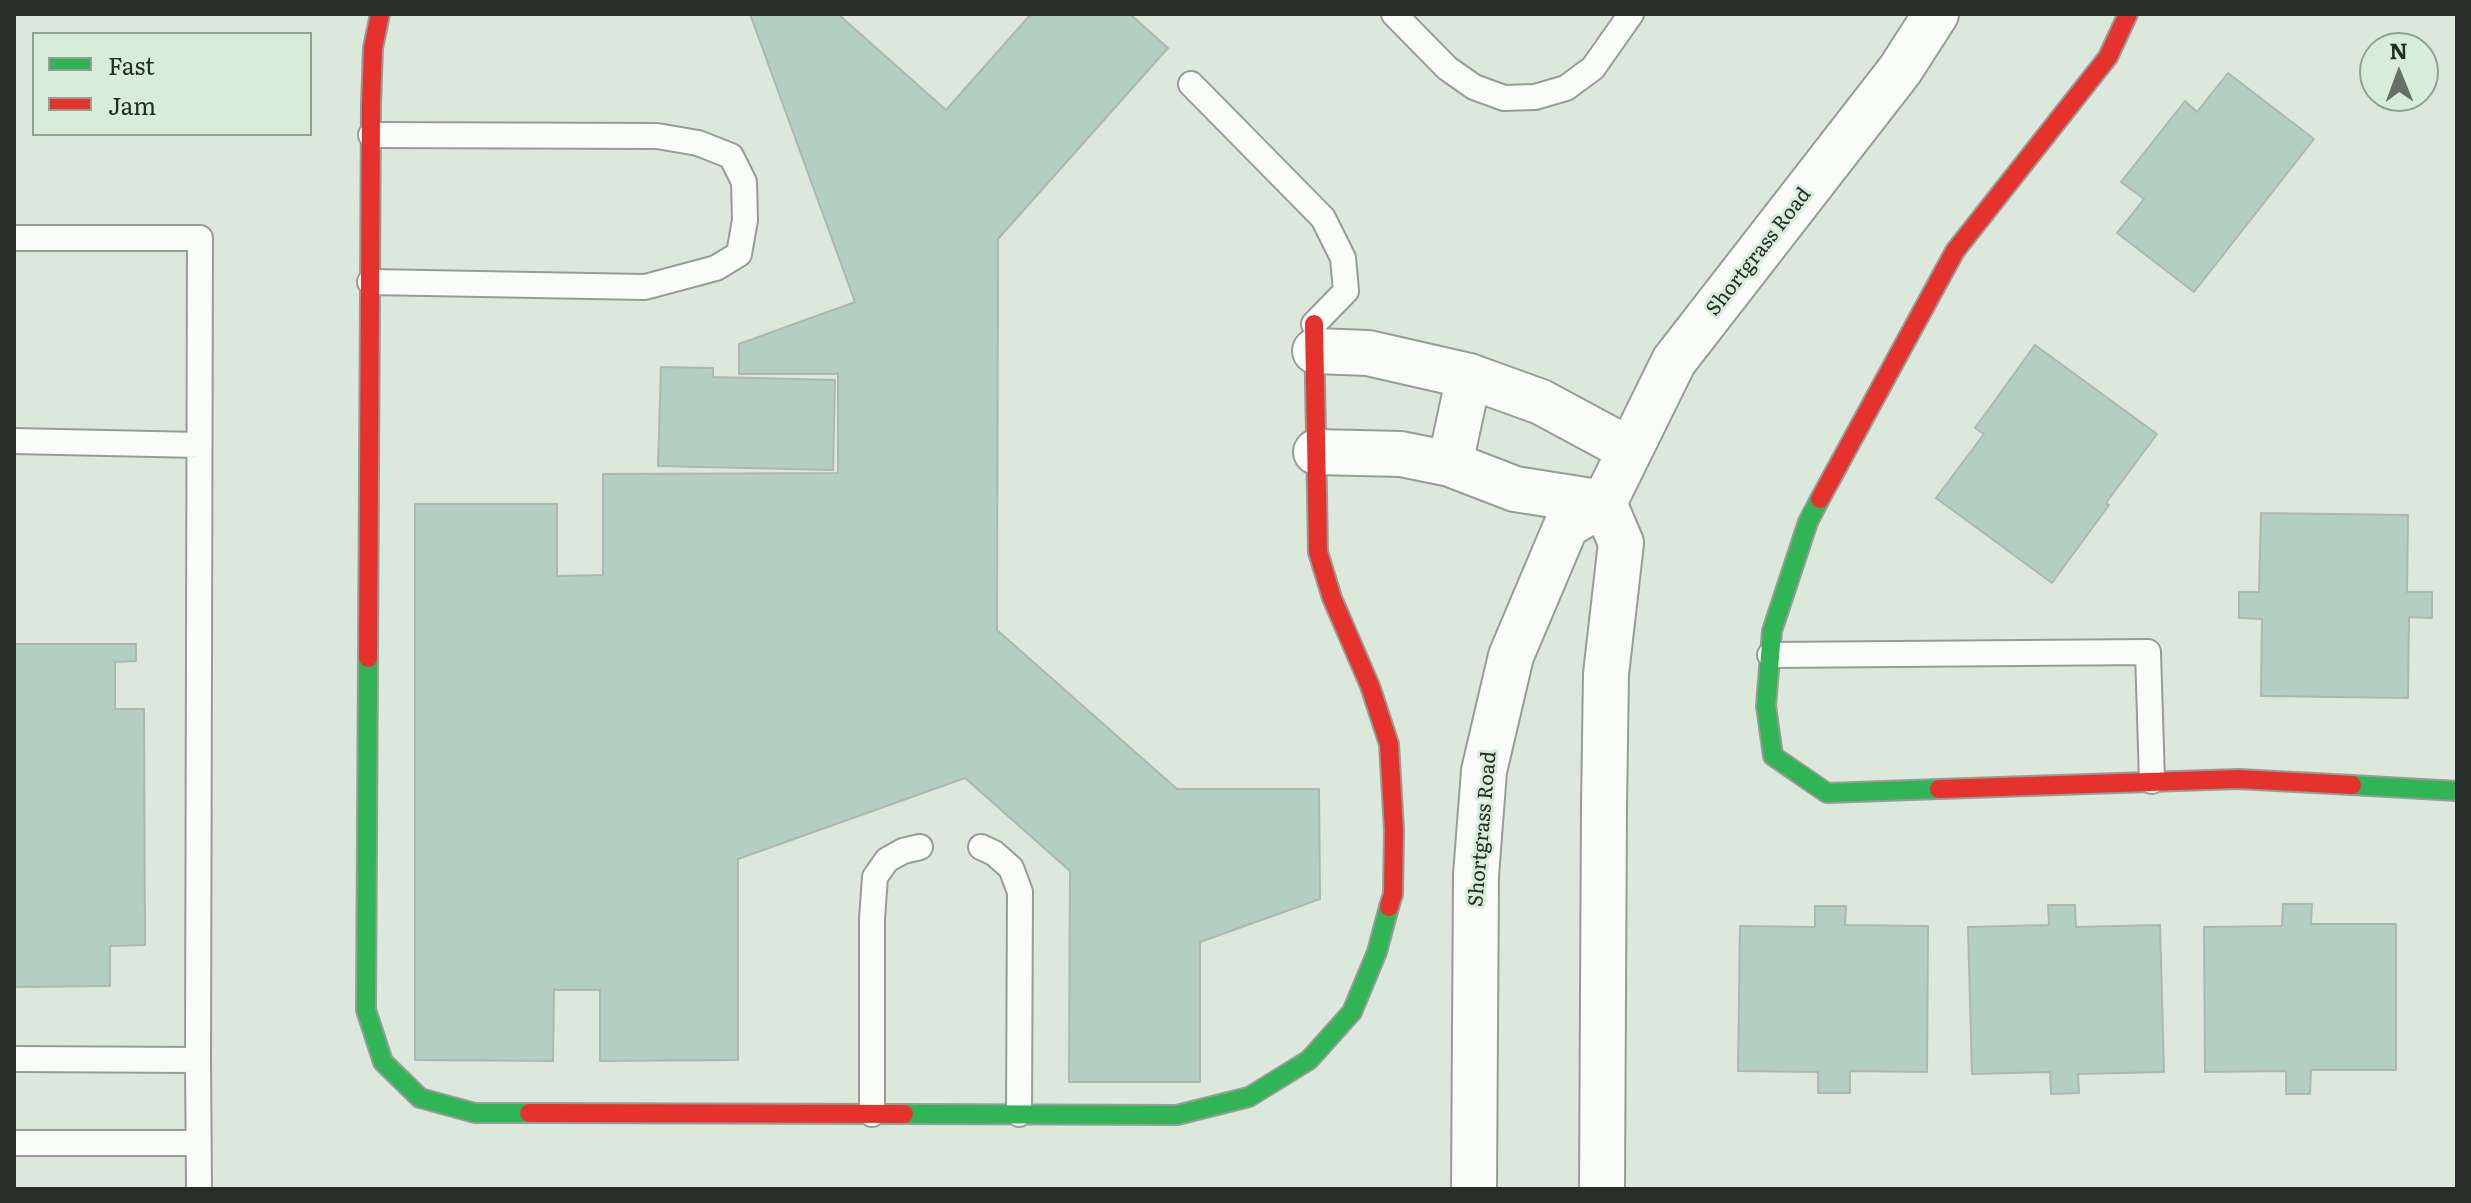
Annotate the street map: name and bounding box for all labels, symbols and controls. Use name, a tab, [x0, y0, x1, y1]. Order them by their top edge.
legend	[32, 32, 312, 136]
north arrow	[2359, 32, 2439, 112]
text: N	[2389, 33, 2408, 66]
text: Fast	[108, 47, 155, 82]
text: Jam	[108, 87, 156, 122]
street label: Shortgrass Road	[1702, 183, 1816, 321]
street label: Shortgrass Road	[1464, 750, 1502, 908]

